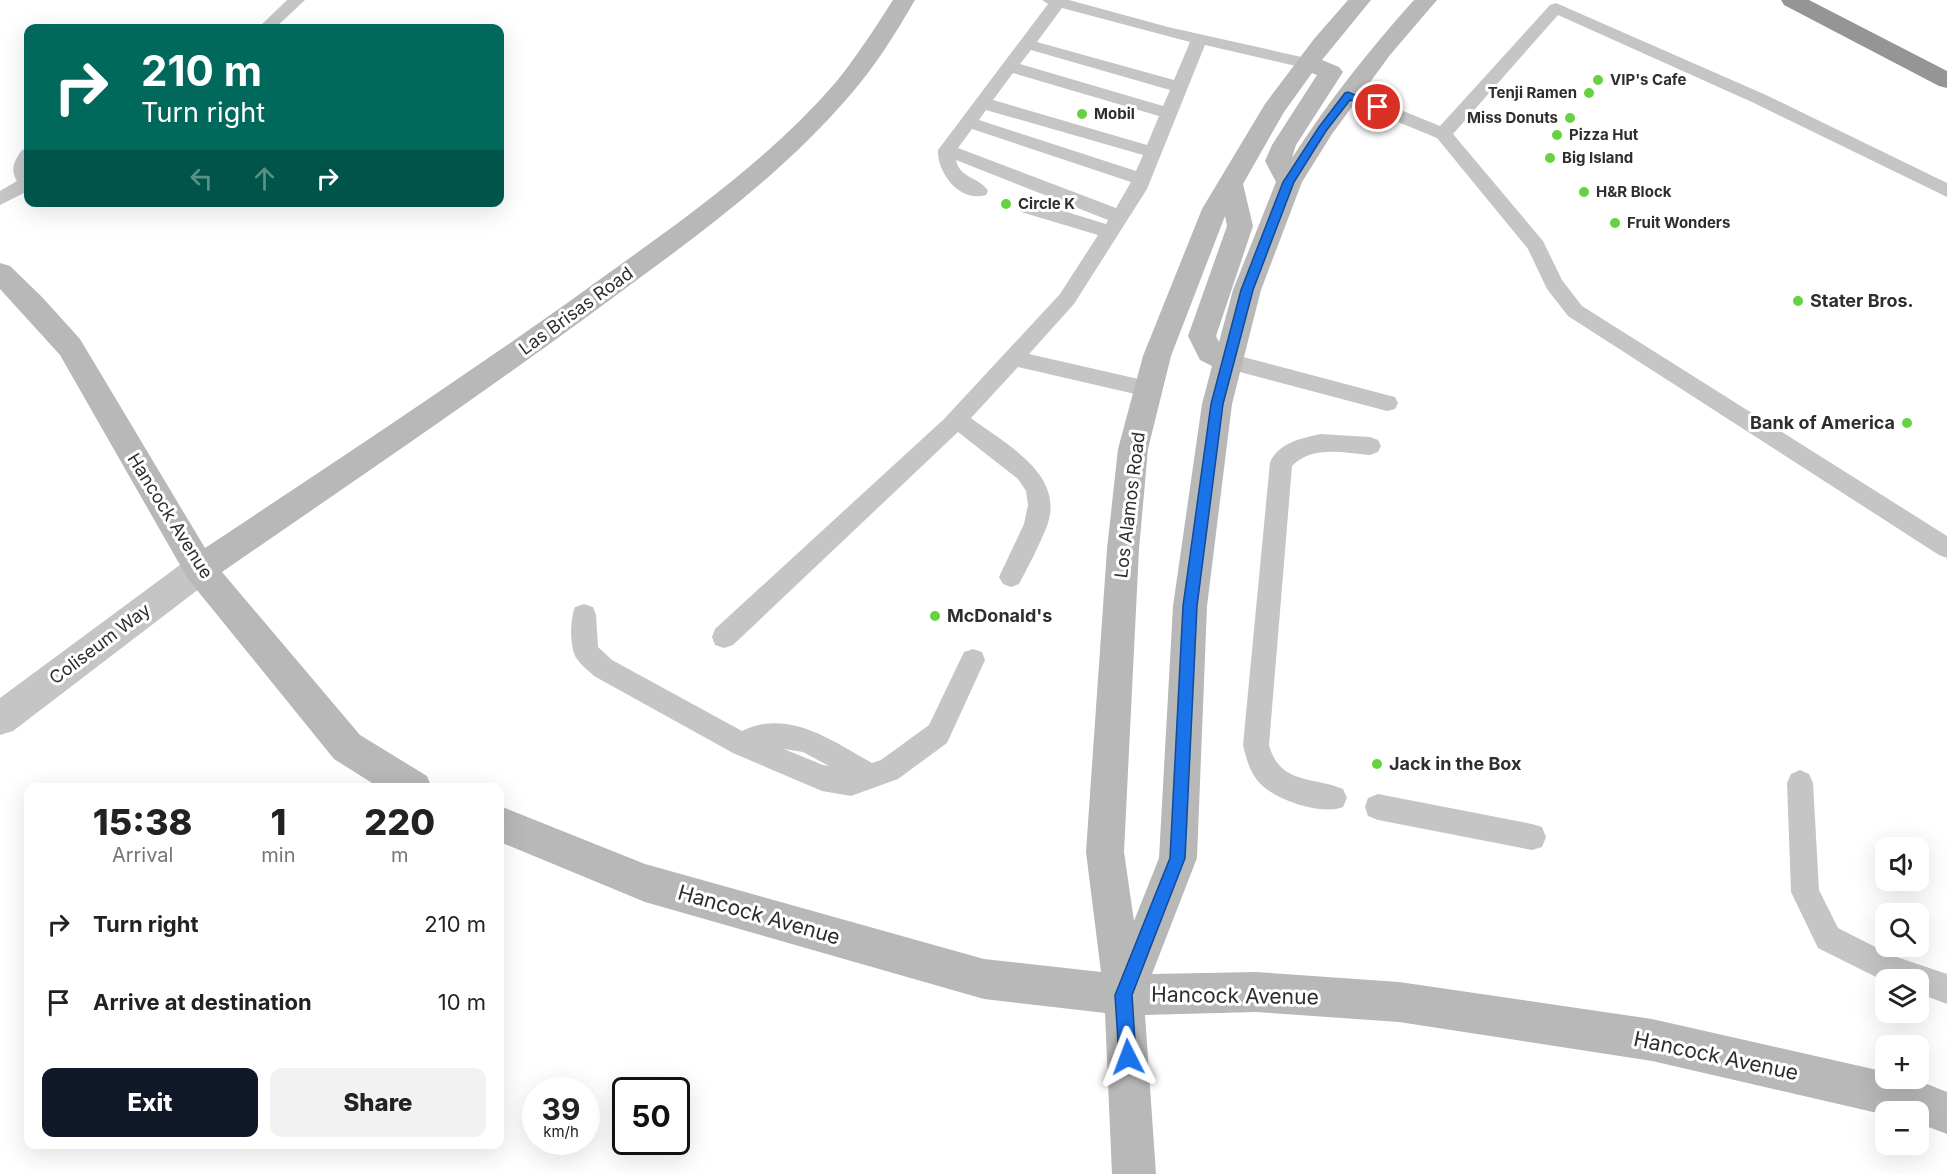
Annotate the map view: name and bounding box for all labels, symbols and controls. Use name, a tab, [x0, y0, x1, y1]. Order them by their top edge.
text: 210 m	[141, 45, 262, 96]
icon: right	[42, 48, 120, 126]
place label: VIP's Cafe	[1610, 70, 1687, 89]
marker: VIP's Cafe	[1591, 73, 1605, 87]
pin	[1352, 81, 1403, 132]
place label: Tenji Ramen	[1488, 83, 1577, 102]
marker: Tenji Ramen	[1582, 86, 1596, 100]
icon: arrive	[1361, 90, 1394, 123]
text: Turn right	[141, 96, 265, 129]
place label: Mobil	[1094, 104, 1135, 123]
marker: Mobil	[1075, 107, 1089, 121]
place label: Miss Donuts	[1467, 108, 1558, 127]
marker: Miss Donuts	[1563, 111, 1577, 125]
place label: Pizza Hut	[1569, 125, 1639, 144]
marker: Pizza Hut	[1550, 128, 1564, 142]
place label: Big Island	[1562, 148, 1633, 167]
marker: Big Island	[1543, 151, 1557, 165]
icon: left	[185, 162, 218, 195]
icon: ahead	[248, 162, 281, 195]
icon: right	[311, 162, 344, 195]
place label: H&R Block	[1596, 182, 1672, 201]
marker: H&R Block	[1577, 185, 1591, 199]
place label: Circle K	[1018, 194, 1075, 213]
marker: Circle K	[999, 197, 1013, 211]
place label: Fruit Wonders	[1627, 213, 1730, 232]
marker: Fruit Wonders	[1608, 216, 1622, 230]
street label: Las Brisas Road	[515, 262, 637, 359]
place label: Stater Bros.	[1810, 290, 1914, 311]
marker: Stater Bros.	[1791, 294, 1805, 308]
place label: Bank of America	[1750, 412, 1895, 433]
marker: Bank of America	[1900, 416, 1914, 430]
street label: Los Alamos Road	[1110, 431, 1149, 579]
street label: Hancock Avenue	[123, 449, 217, 582]
street label: Coliseum Way	[45, 599, 154, 688]
place label: McDonald's	[947, 605, 1052, 626]
marker: McDonald's	[928, 609, 942, 623]
place label: Jack in the Box	[1389, 753, 1522, 774]
marker: Jack in the Box	[1370, 757, 1384, 771]
text: 15:38	[93, 800, 192, 844]
text: 1	[270, 800, 286, 844]
text: 220	[364, 800, 435, 844]
map controls	[1875, 837, 1929, 1155]
button: sound	[1875, 837, 1929, 891]
text: Arrival	[112, 843, 173, 867]
text: min	[261, 843, 295, 867]
text: m	[391, 843, 409, 867]
street label: Hancock Avenue	[675, 879, 843, 950]
button: search	[1875, 903, 1929, 957]
icon: right	[42, 908, 75, 941]
text: Turn right	[93, 911, 199, 937]
text: 210 m	[424, 911, 486, 937]
button: layers	[1875, 969, 1929, 1023]
street label: Hancock Avenue	[1151, 982, 1319, 1009]
icon: arrive	[42, 986, 75, 1019]
text: Arrive at destination	[93, 989, 312, 1015]
text: 10 m	[438, 989, 486, 1015]
position arrow	[1096, 1025, 1160, 1089]
street label: Hancock Avenue	[1632, 1026, 1801, 1085]
button: +	[1875, 1035, 1929, 1089]
button: Exit	[42, 1068, 258, 1137]
button: Share	[270, 1068, 486, 1137]
speed limit sign: 50	[612, 1077, 690, 1155]
text: 39	[542, 1091, 580, 1127]
button: −	[1875, 1101, 1929, 1155]
text: km/h	[543, 1122, 579, 1141]

